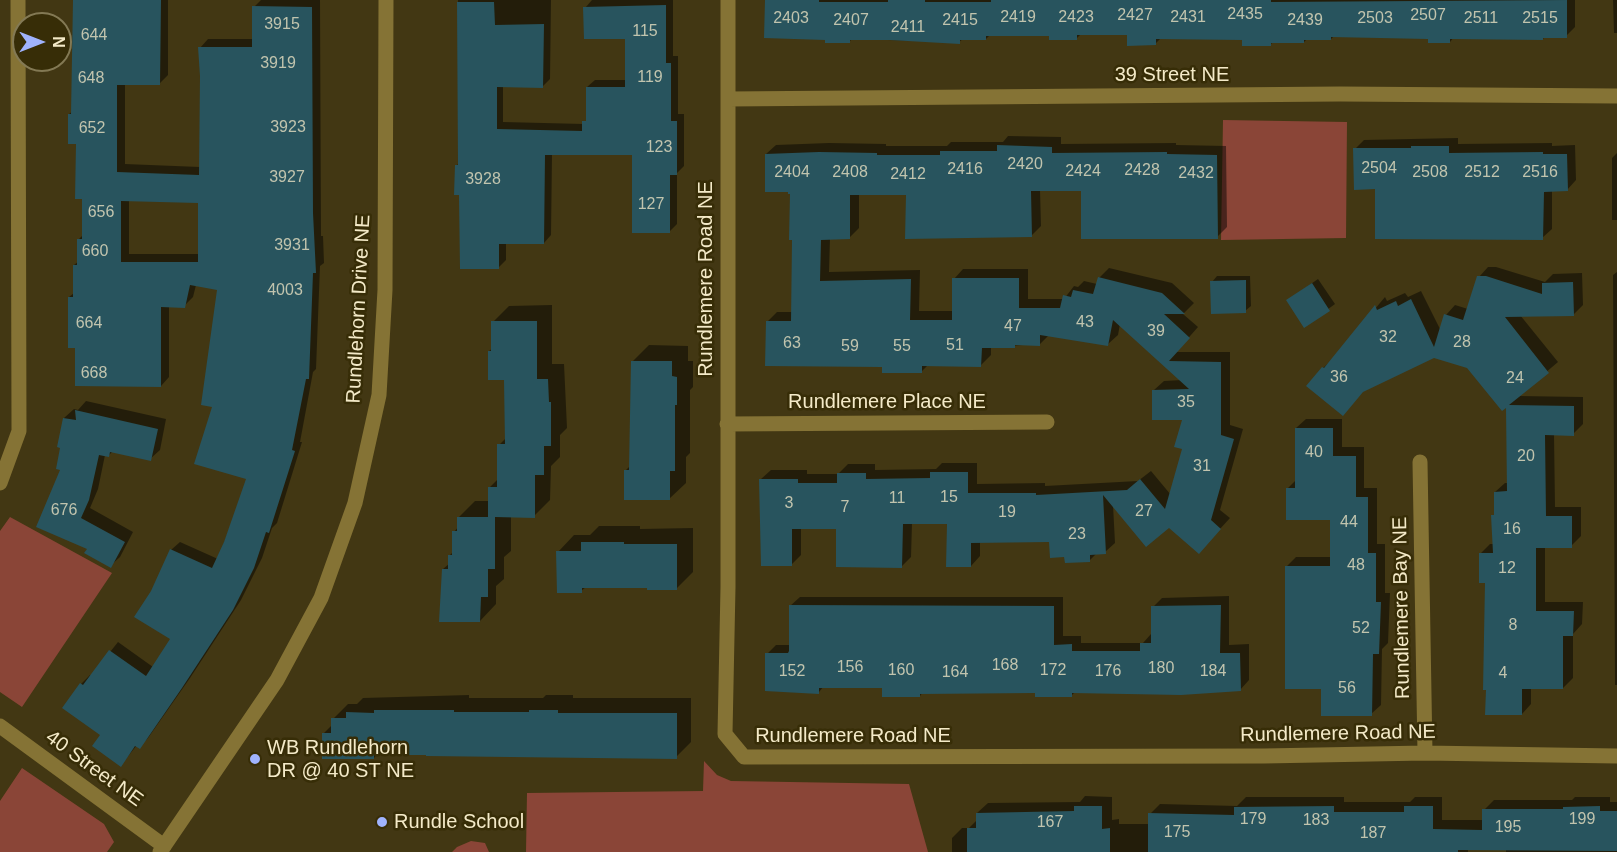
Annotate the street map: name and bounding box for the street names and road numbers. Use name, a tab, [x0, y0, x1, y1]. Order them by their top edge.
street label: 39 Street NE	[1115, 63, 1229, 87]
street label: Rundlemere Road NE	[694, 181, 718, 377]
street label: Rundlehorn Drive NE	[342, 214, 376, 404]
street label: Rundlemere Place NE	[788, 390, 986, 414]
street label: Rundlemere Bay NE	[1388, 517, 1416, 699]
street label: Rundlemere Road NE	[1240, 720, 1436, 748]
street label: Rundlemere Road NE	[755, 724, 951, 748]
street label: 40 Street NE	[41, 726, 147, 812]

